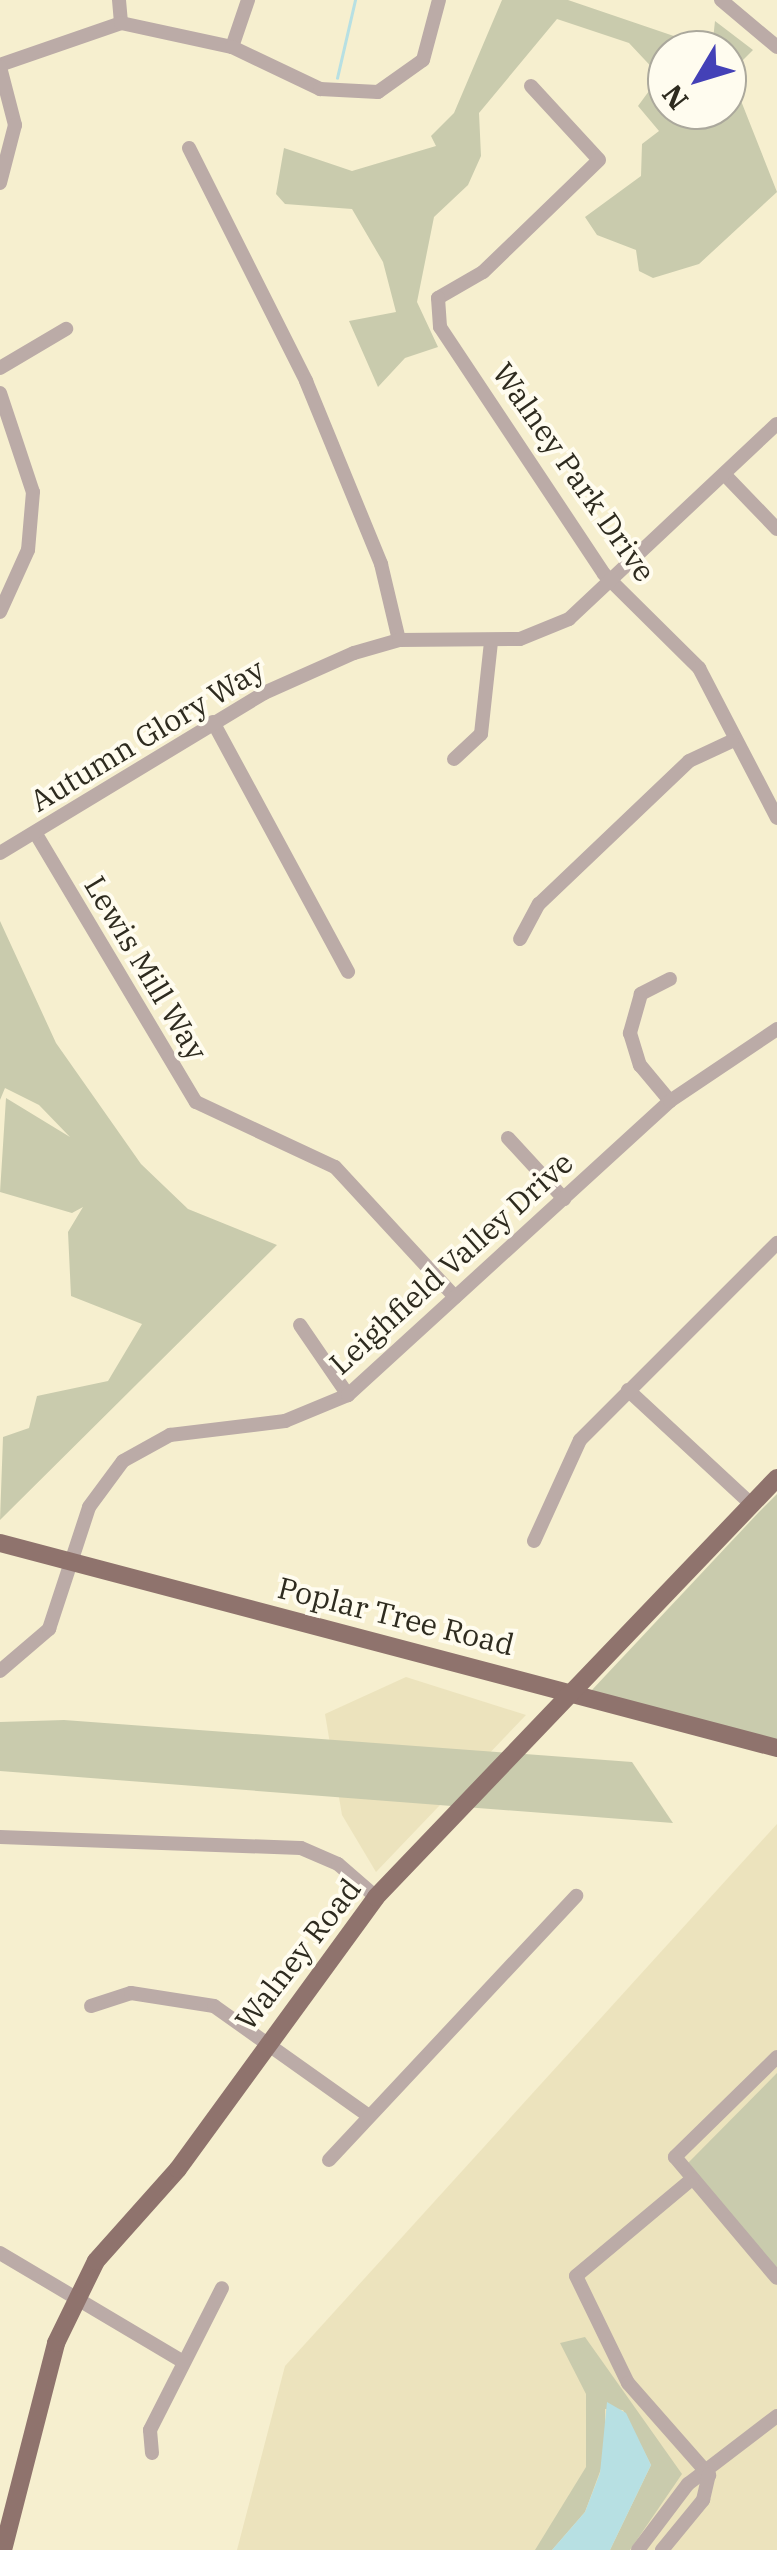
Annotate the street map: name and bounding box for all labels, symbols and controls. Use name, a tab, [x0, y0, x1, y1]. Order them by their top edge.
north arrow	[647, 30, 747, 130]
text: N	[653, 77, 696, 118]
street label: Walney Park Drive	[485, 356, 663, 588]
street label: Autumn Glory Way	[24, 651, 270, 819]
street label: Lewis Mill Way	[77, 870, 215, 1066]
street label: Leighfield Valley Drive	[322, 1144, 580, 1382]
street label: Poplar Tree Road	[274, 1569, 518, 1663]
street label: Walney Road	[228, 1871, 368, 2037]

